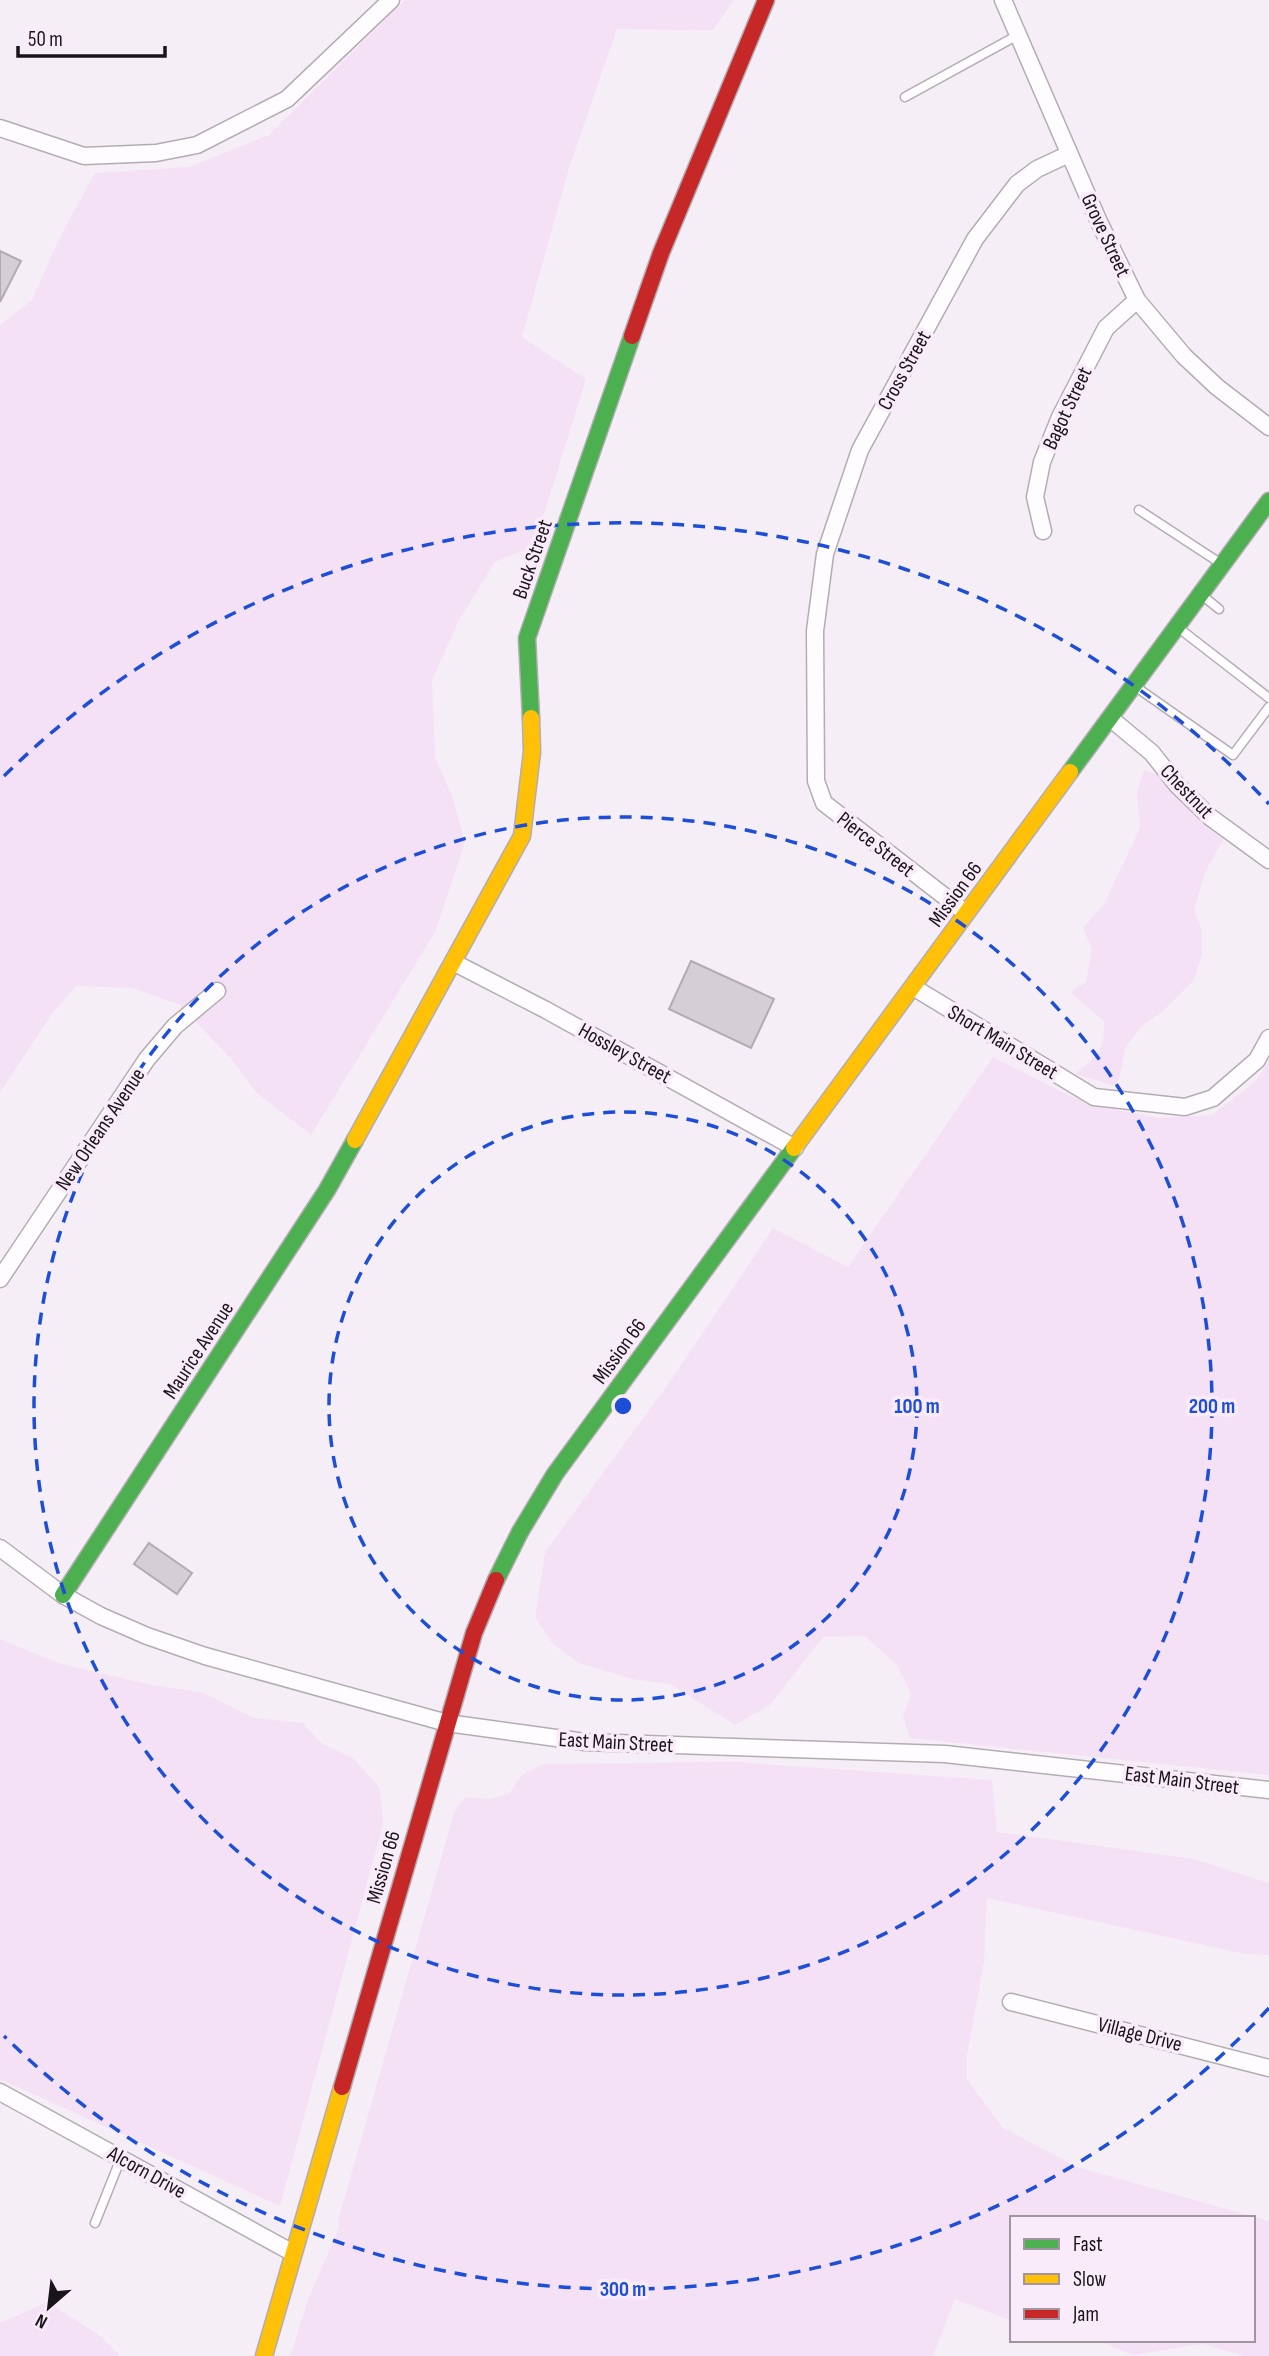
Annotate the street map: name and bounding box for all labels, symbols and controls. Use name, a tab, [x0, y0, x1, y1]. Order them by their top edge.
scale bar	[18, 14, 164, 58]
text: 50 m	[28, 27, 63, 52]
street label: Grove Street	[1075, 190, 1136, 281]
street label: Cross Street	[872, 326, 936, 414]
street label: Bagot Street	[1037, 363, 1097, 454]
street label: Buck Street	[507, 516, 558, 602]
street label: Chestnut	[1155, 759, 1218, 824]
street label: Pierce Street	[832, 806, 919, 882]
street label: Mission 66	[923, 857, 987, 932]
street label: Short Main Street	[943, 1000, 1062, 1085]
street label: Hossley Street	[574, 1018, 676, 1089]
street label: New Orleans Avenue	[50, 1063, 151, 1195]
street label: Maurice Avenue	[158, 1297, 239, 1404]
street label: Mission 66	[587, 1314, 651, 1389]
centre of rings	[611, 1394, 635, 1418]
text: 100 m	[894, 1394, 940, 1419]
text: 200 m	[1189, 1394, 1235, 1419]
street label: East Main Street	[558, 1727, 674, 1758]
street label: East Main Street	[1123, 1761, 1240, 1800]
street label: Mission 66	[361, 1828, 406, 1906]
street label: Village Drive	[1095, 2012, 1185, 2057]
street label: Alcorn Drive	[103, 2140, 190, 2204]
legend	[1010, 2216, 1255, 2342]
text: Fast	[1073, 2232, 1103, 2257]
text: Slow	[1073, 2267, 1107, 2292]
north arrow	[14, 2272, 84, 2342]
text: 300 m	[600, 2277, 646, 2302]
text: Jam	[1072, 2302, 1099, 2327]
text: N	[32, 2308, 52, 2333]

